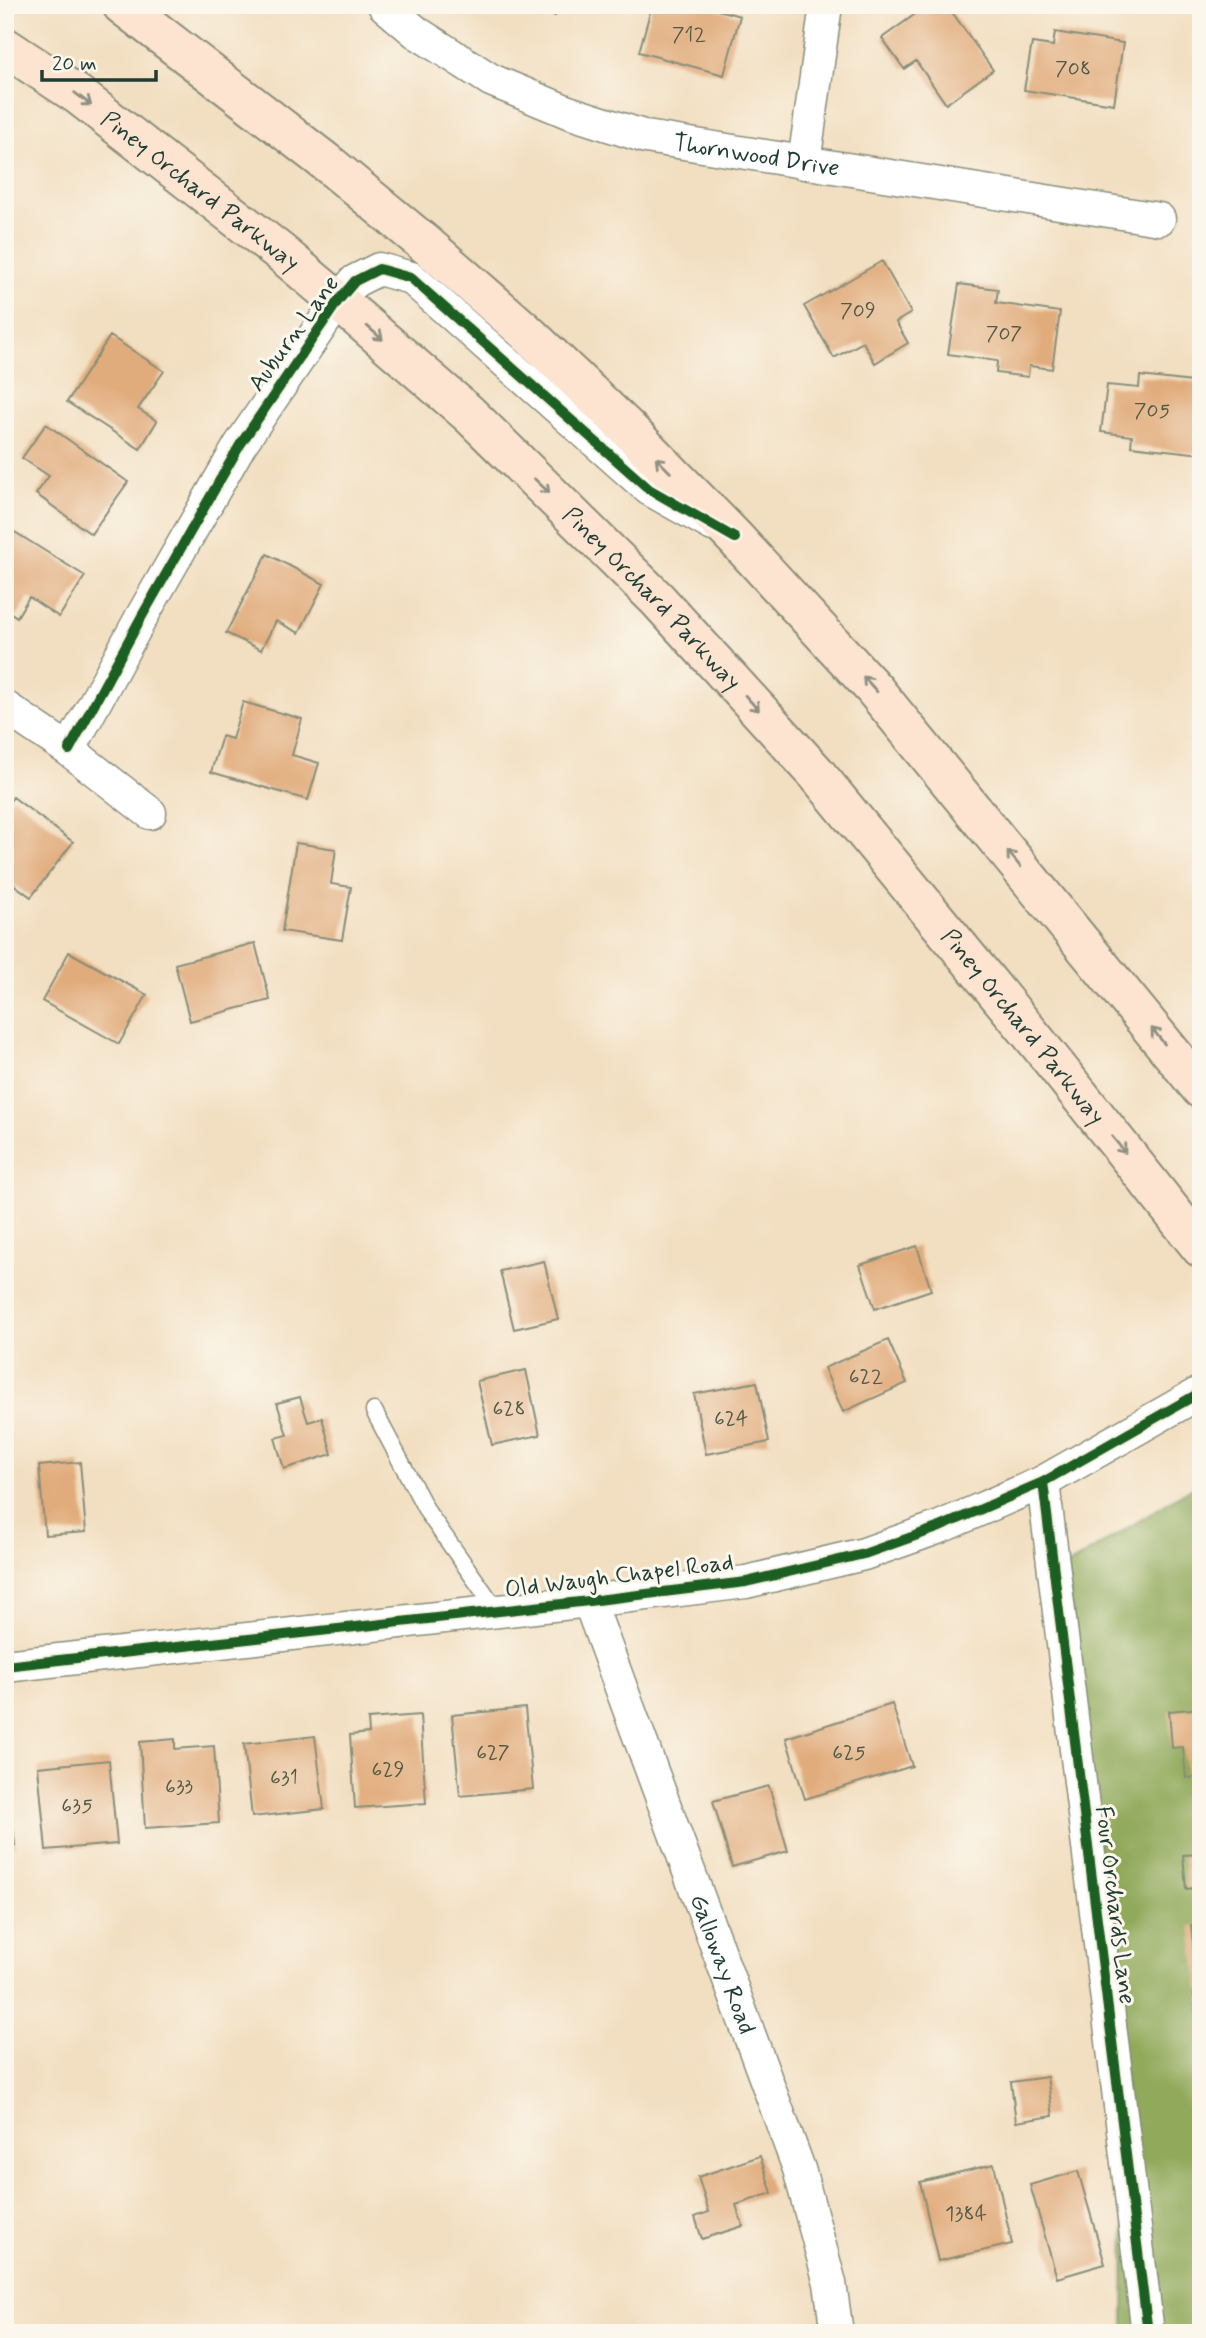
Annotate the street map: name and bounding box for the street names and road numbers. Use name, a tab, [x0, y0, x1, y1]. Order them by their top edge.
street label: Piney Orchard Parkway	[94, 105, 306, 279]
street label: Thornwood Drive	[671, 128, 842, 185]
street label: Auburn Lane	[242, 270, 347, 398]
street label: Piney Orchard Parkway	[555, 501, 747, 698]
street label: Piney Orchard Parkway	[933, 923, 1111, 1132]
street label: Old Waugh Chapel Road	[503, 1547, 735, 1606]
street label: Four Orchards Lane	[1087, 1804, 1142, 2006]
street label: Galloway Road	[682, 1890, 762, 2039]

